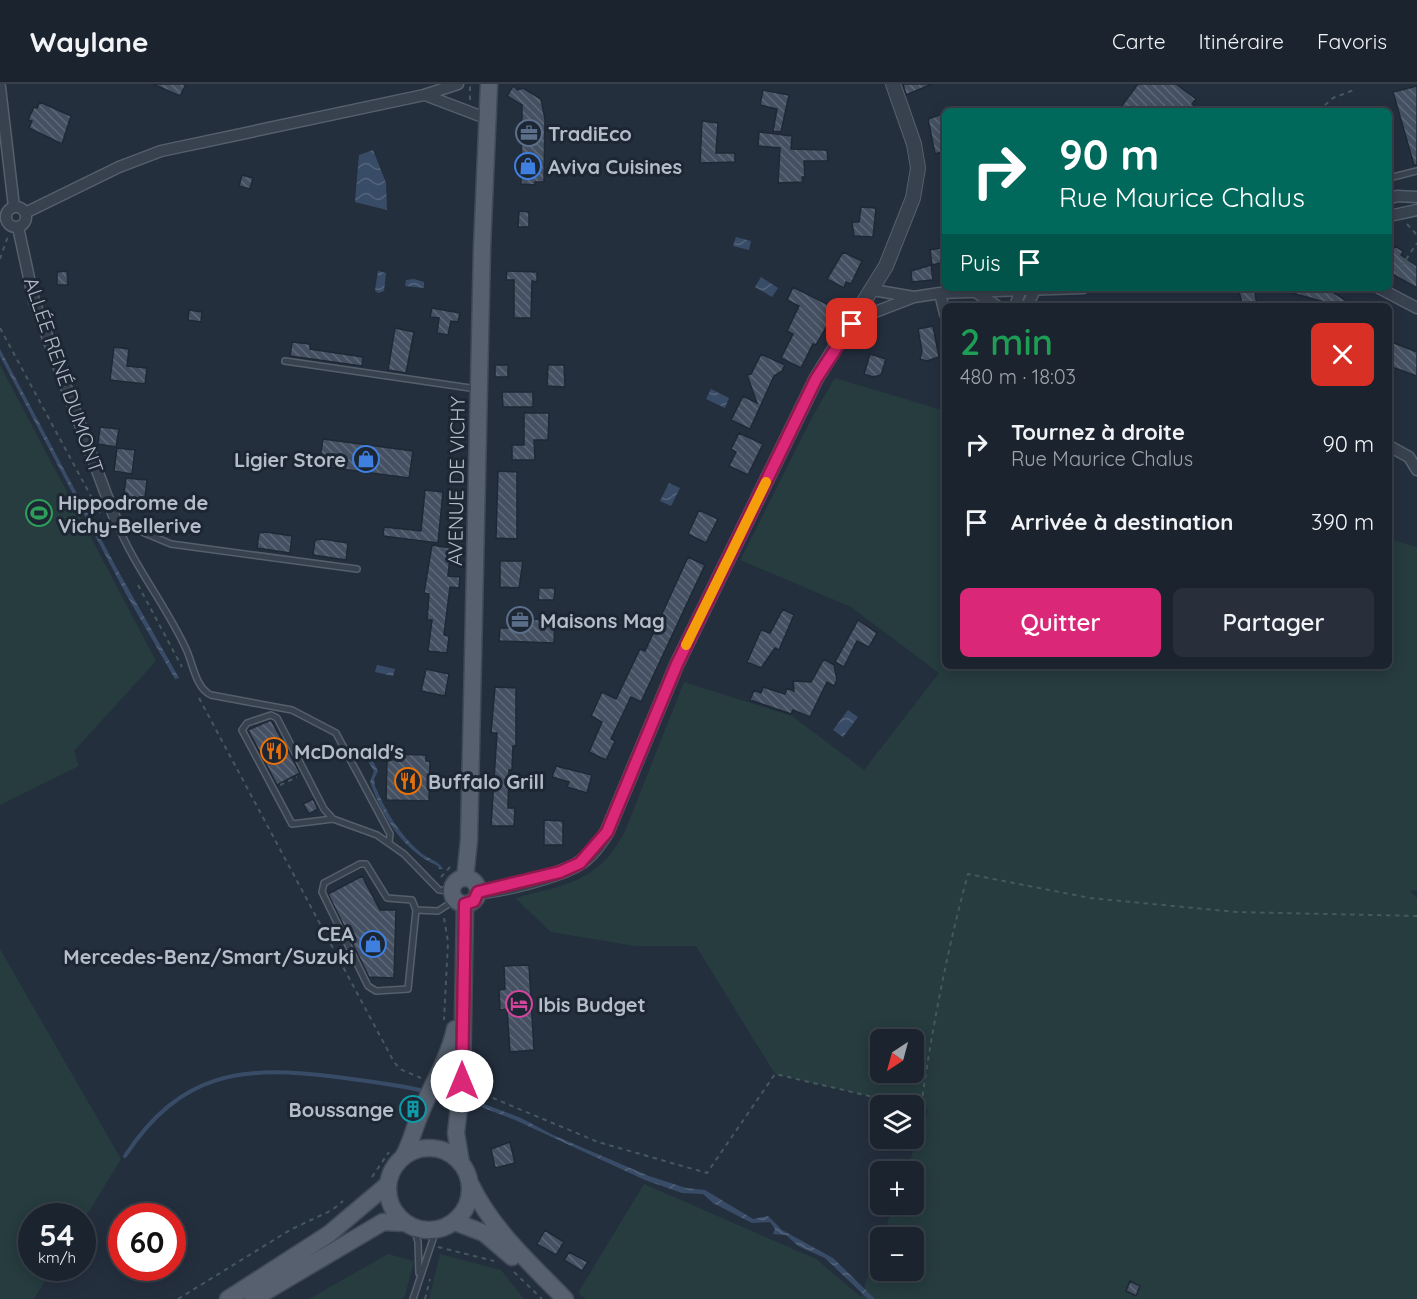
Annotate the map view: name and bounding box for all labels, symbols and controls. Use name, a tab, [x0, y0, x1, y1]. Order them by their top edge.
text: Waylane	[30, 24, 149, 59]
text: Carte	[1112, 28, 1166, 54]
text: Itinéraire	[1199, 28, 1284, 54]
text: Favoris	[1317, 28, 1387, 54]
office icon: TradiEco	[514, 118, 544, 148]
place label: TradiEco	[548, 121, 632, 146]
text: 90 m	[1059, 128, 1159, 181]
icon: right	[960, 132, 1038, 210]
shop icon: Aviva Cuisines	[513, 151, 543, 181]
place label: Aviva Cuisines	[548, 154, 682, 179]
text: Rue Maurice Chalus	[1059, 180, 1305, 214]
icon: arrive	[1013, 246, 1046, 279]
text: Puis	[960, 249, 1001, 277]
street label: ALLÉE RENÉ DUMONT	[19, 274, 109, 476]
pin	[826, 298, 877, 349]
icon: arrive	[835, 307, 868, 340]
text: 2 min	[960, 319, 1053, 364]
button: close	[1311, 323, 1374, 386]
text: 480 m · 18:03	[960, 364, 1076, 389]
street label: AVENUE DE VICHY	[442, 396, 470, 566]
text: Tournez à droite	[1011, 418, 1185, 446]
icon: right	[960, 428, 993, 461]
text: 90 m	[1323, 430, 1374, 458]
shop icon: Ligier Store	[351, 444, 381, 474]
text: Rue Maurice Chalus	[1011, 446, 1193, 471]
place label: Ligier Store	[234, 447, 346, 472]
place label: Hippodrome de Vichy-Bellerive	[58, 490, 208, 538]
sports icon: Hippodrome de Vichy-Bellerive	[24, 498, 54, 528]
icon: arrive	[960, 506, 993, 539]
text: Arrivée à destination	[1011, 508, 1233, 536]
text: 390 m	[1311, 508, 1374, 536]
button: Quitter	[960, 588, 1161, 657]
button: Partager	[1173, 588, 1374, 657]
office icon: Maisons Mag	[505, 605, 535, 635]
place label: Maisons Mag	[540, 608, 665, 633]
restaurant icon: McDonald's	[259, 736, 289, 766]
place label: McDonald's	[294, 739, 404, 764]
restaurant icon: Buffalo Grill	[393, 766, 423, 796]
place label: Buffalo Grill	[428, 769, 544, 794]
place label: CEA Mercedes-Benz/Smart/Suzuki	[63, 921, 354, 969]
shop icon: CEA Mercedes-Benz/Smart/Suzuki	[358, 929, 388, 959]
hotel icon: Ibis Budget	[504, 989, 534, 1019]
place label: Ibis Budget	[538, 992, 646, 1017]
north arrow	[870, 1029, 924, 1083]
map controls	[870, 1029, 924, 1281]
position arrow	[430, 1049, 494, 1113]
building icon: Boussange	[398, 1094, 428, 1124]
button: layers	[870, 1095, 924, 1149]
place label: Boussange	[289, 1097, 394, 1122]
button: +	[870, 1161, 924, 1215]
speed limit sign: 60	[108, 1203, 186, 1281]
text: 54	[40, 1216, 74, 1254]
button: −	[870, 1227, 924, 1281]
text: km/h	[38, 1248, 76, 1267]

